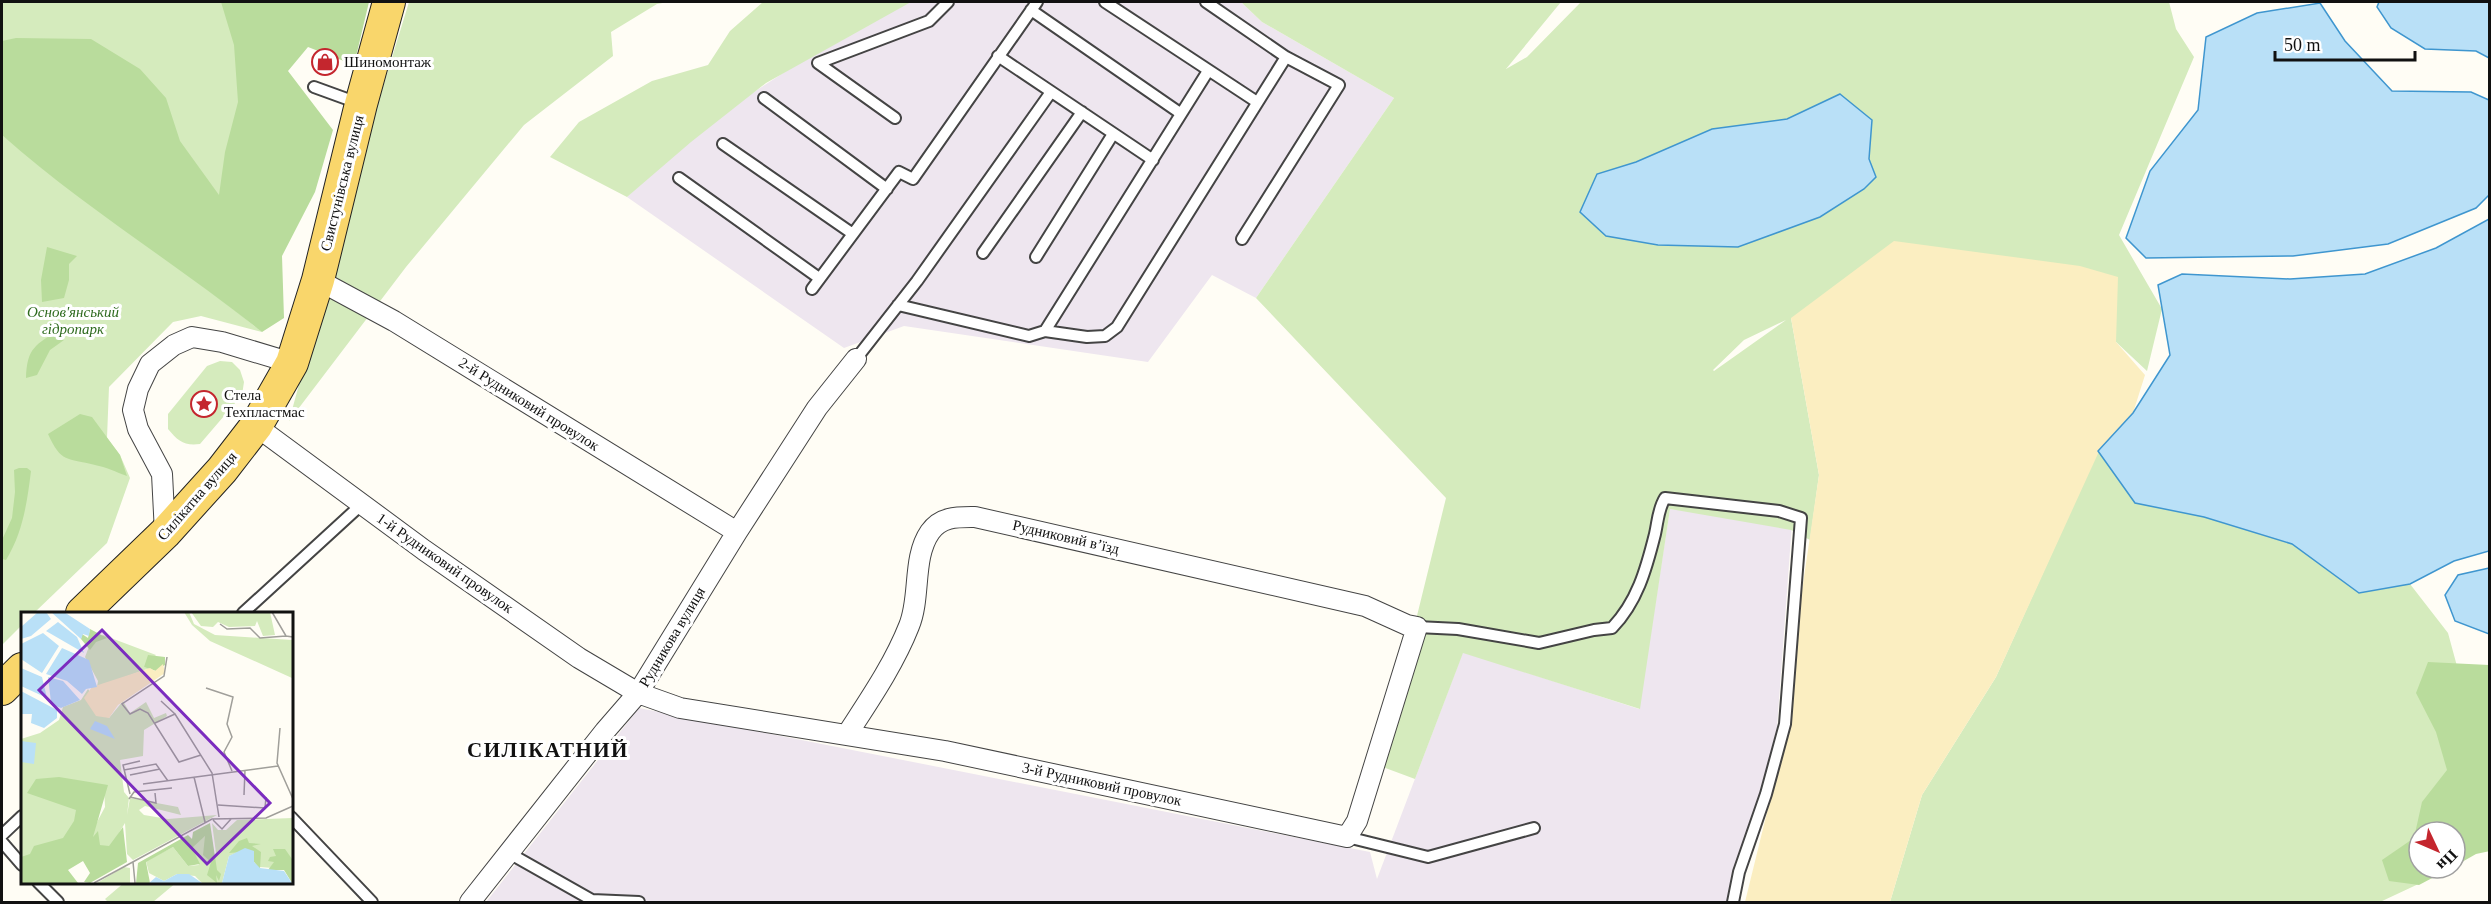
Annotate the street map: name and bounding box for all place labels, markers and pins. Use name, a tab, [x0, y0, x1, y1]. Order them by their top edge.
shop icon: Шиномонтаж	[310, 47, 340, 77]
place label: Шиномонтаж	[344, 54, 432, 70]
place label: Стела Техпластмас	[224, 387, 305, 420]
place icon: Стела Техпластмас	[189, 389, 219, 419]

